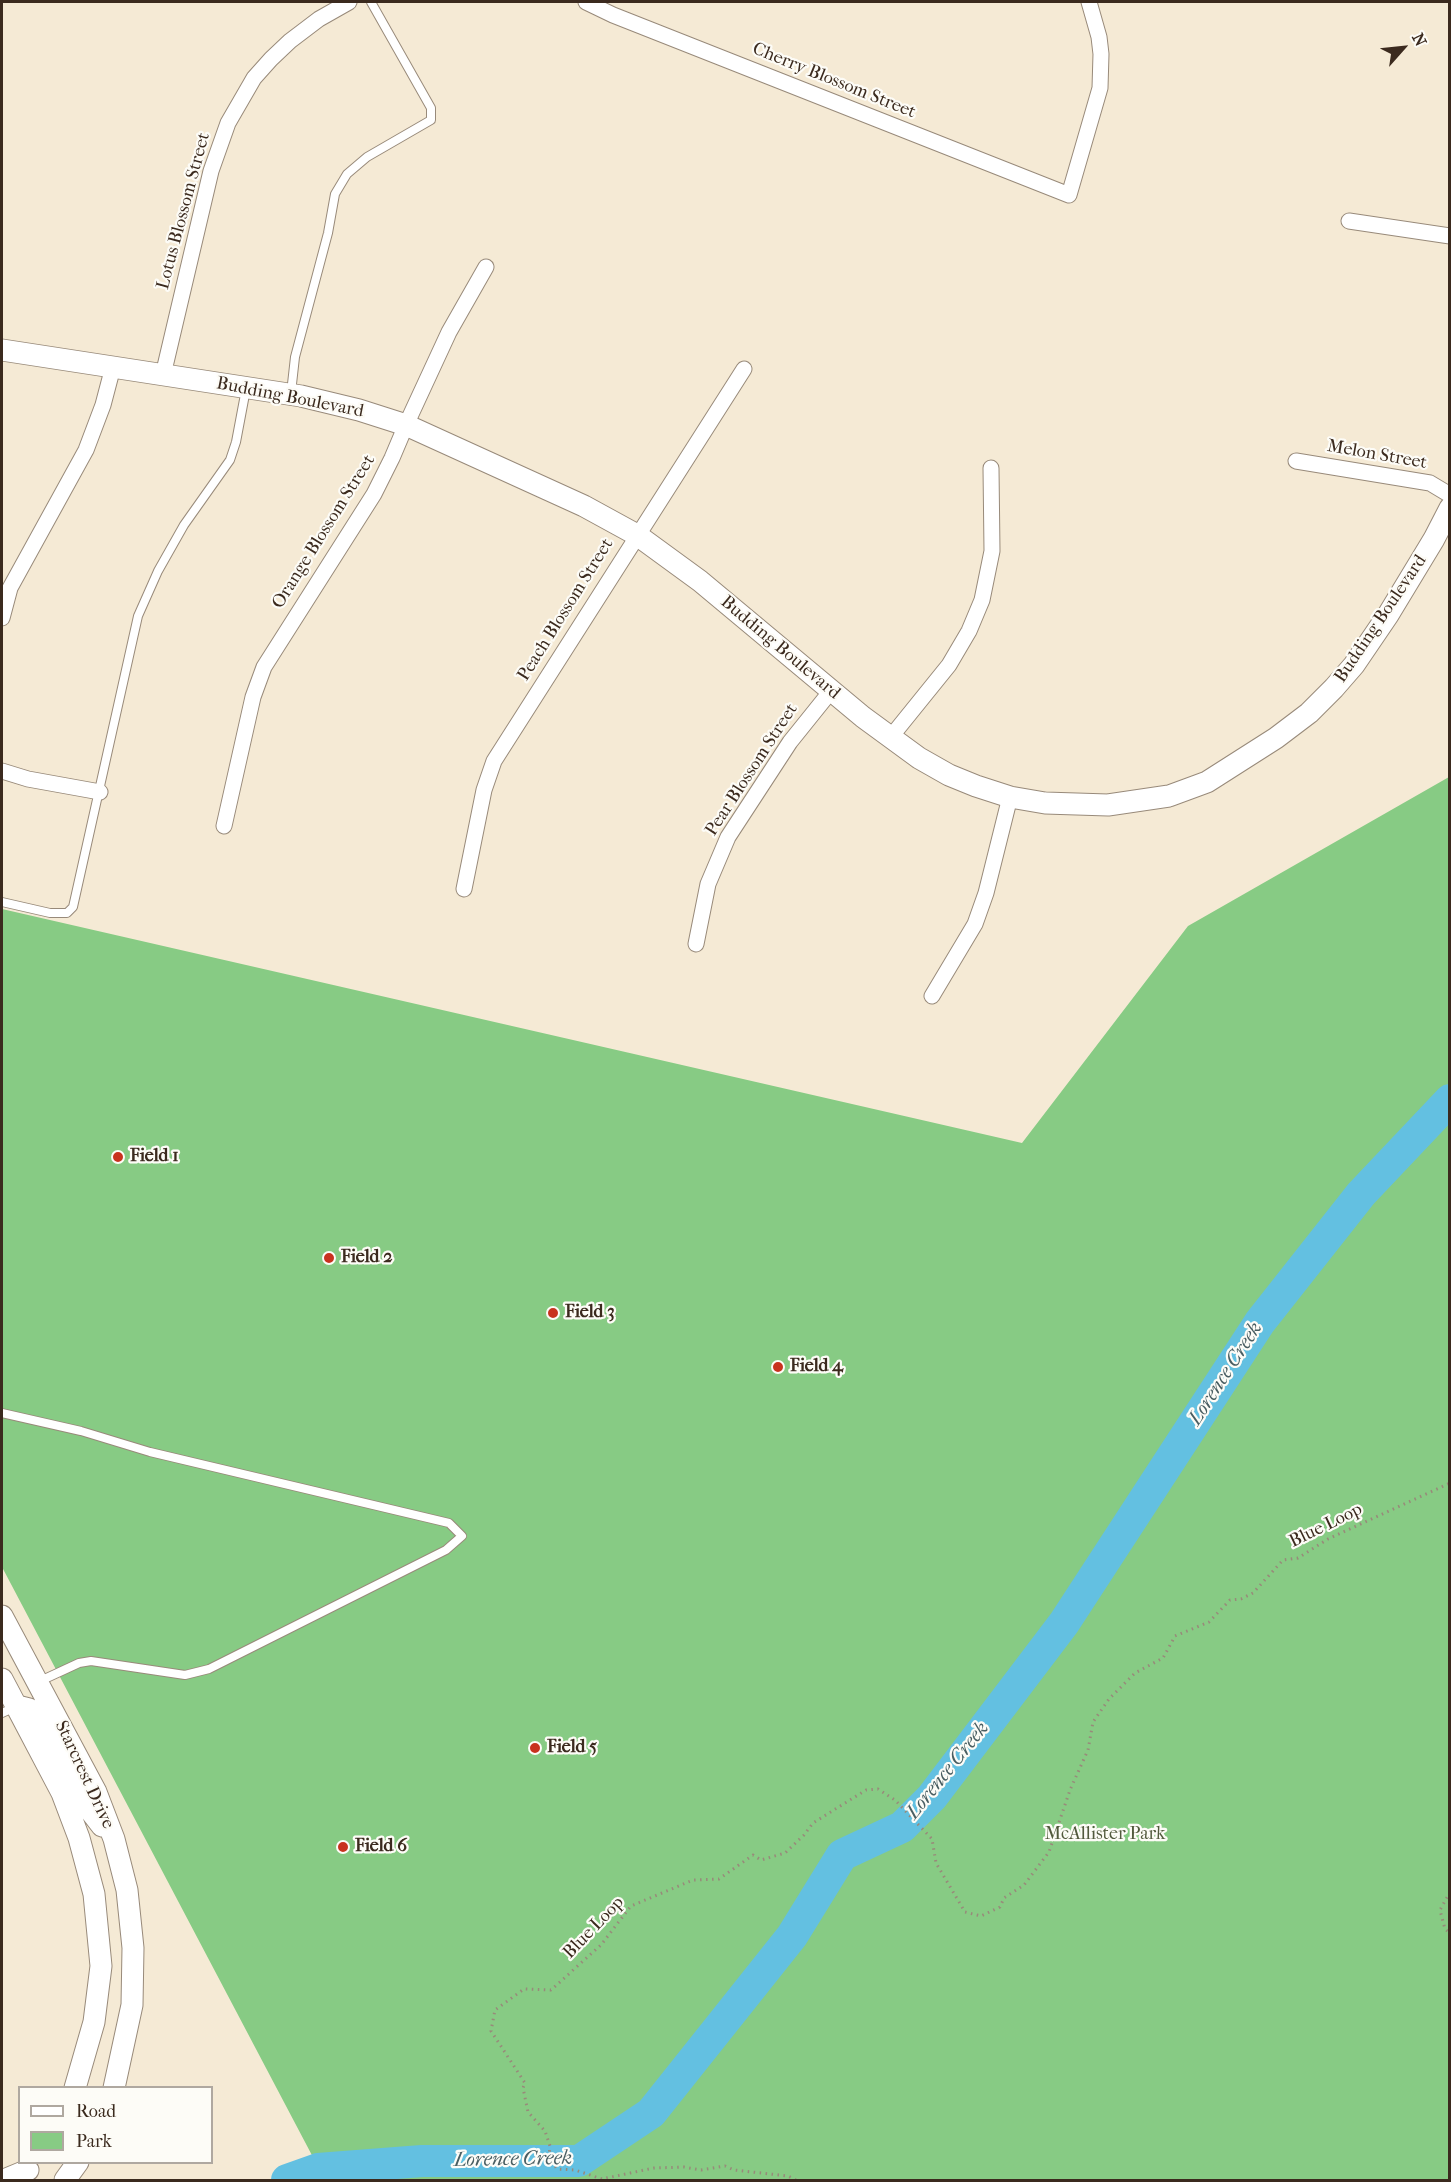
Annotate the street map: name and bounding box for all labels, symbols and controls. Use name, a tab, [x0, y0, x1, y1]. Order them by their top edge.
north arrow	[1373, 18, 1433, 78]
text: N	[1408, 30, 1431, 49]
street label: Cherry Blossom Street	[749, 38, 919, 124]
street label: Lotus Blossom Street	[153, 130, 215, 292]
street label: Budding Boulevard	[215, 373, 365, 423]
street label: Melon Street	[1326, 436, 1428, 474]
street label: Orange Blossom Street	[268, 451, 380, 613]
street label: Peach Blossom Street	[513, 535, 619, 685]
street label: Budding Boulevard	[1330, 551, 1432, 687]
street label: Budding Boulevard	[716, 592, 844, 704]
street label: Pear Blossom Street	[701, 700, 803, 840]
place label: Field 1	[130, 1146, 179, 1168]
marker: Field 1	[111, 1150, 125, 1164]
place label: Field 2	[341, 1247, 392, 1269]
marker: Field 2	[322, 1251, 336, 1265]
place label: Field 3	[565, 1302, 615, 1324]
marker: Field 3	[546, 1306, 560, 1320]
water label: Lorence Creek	[1184, 1318, 1268, 1430]
place label: Field 4	[790, 1356, 843, 1378]
marker: Field 4	[771, 1360, 785, 1374]
street label: Blue Loop	[1286, 1499, 1366, 1553]
street label: Starcrest Drive	[50, 1717, 118, 1833]
water label: Lorence Creek	[901, 1718, 995, 1824]
place label: Field 5	[547, 1737, 597, 1759]
marker: Field 5	[528, 1741, 542, 1755]
park label: McAllister Park	[1045, 1824, 1165, 1846]
place label: Field 6	[355, 1836, 407, 1858]
marker: Field 6	[336, 1840, 350, 1854]
street label: Blue Loop	[559, 1892, 629, 1964]
legend	[18, 2086, 213, 2164]
text: Road	[76, 2101, 116, 2122]
text: Park	[76, 2131, 112, 2152]
water label: Lorence Creek	[454, 2147, 572, 2173]

